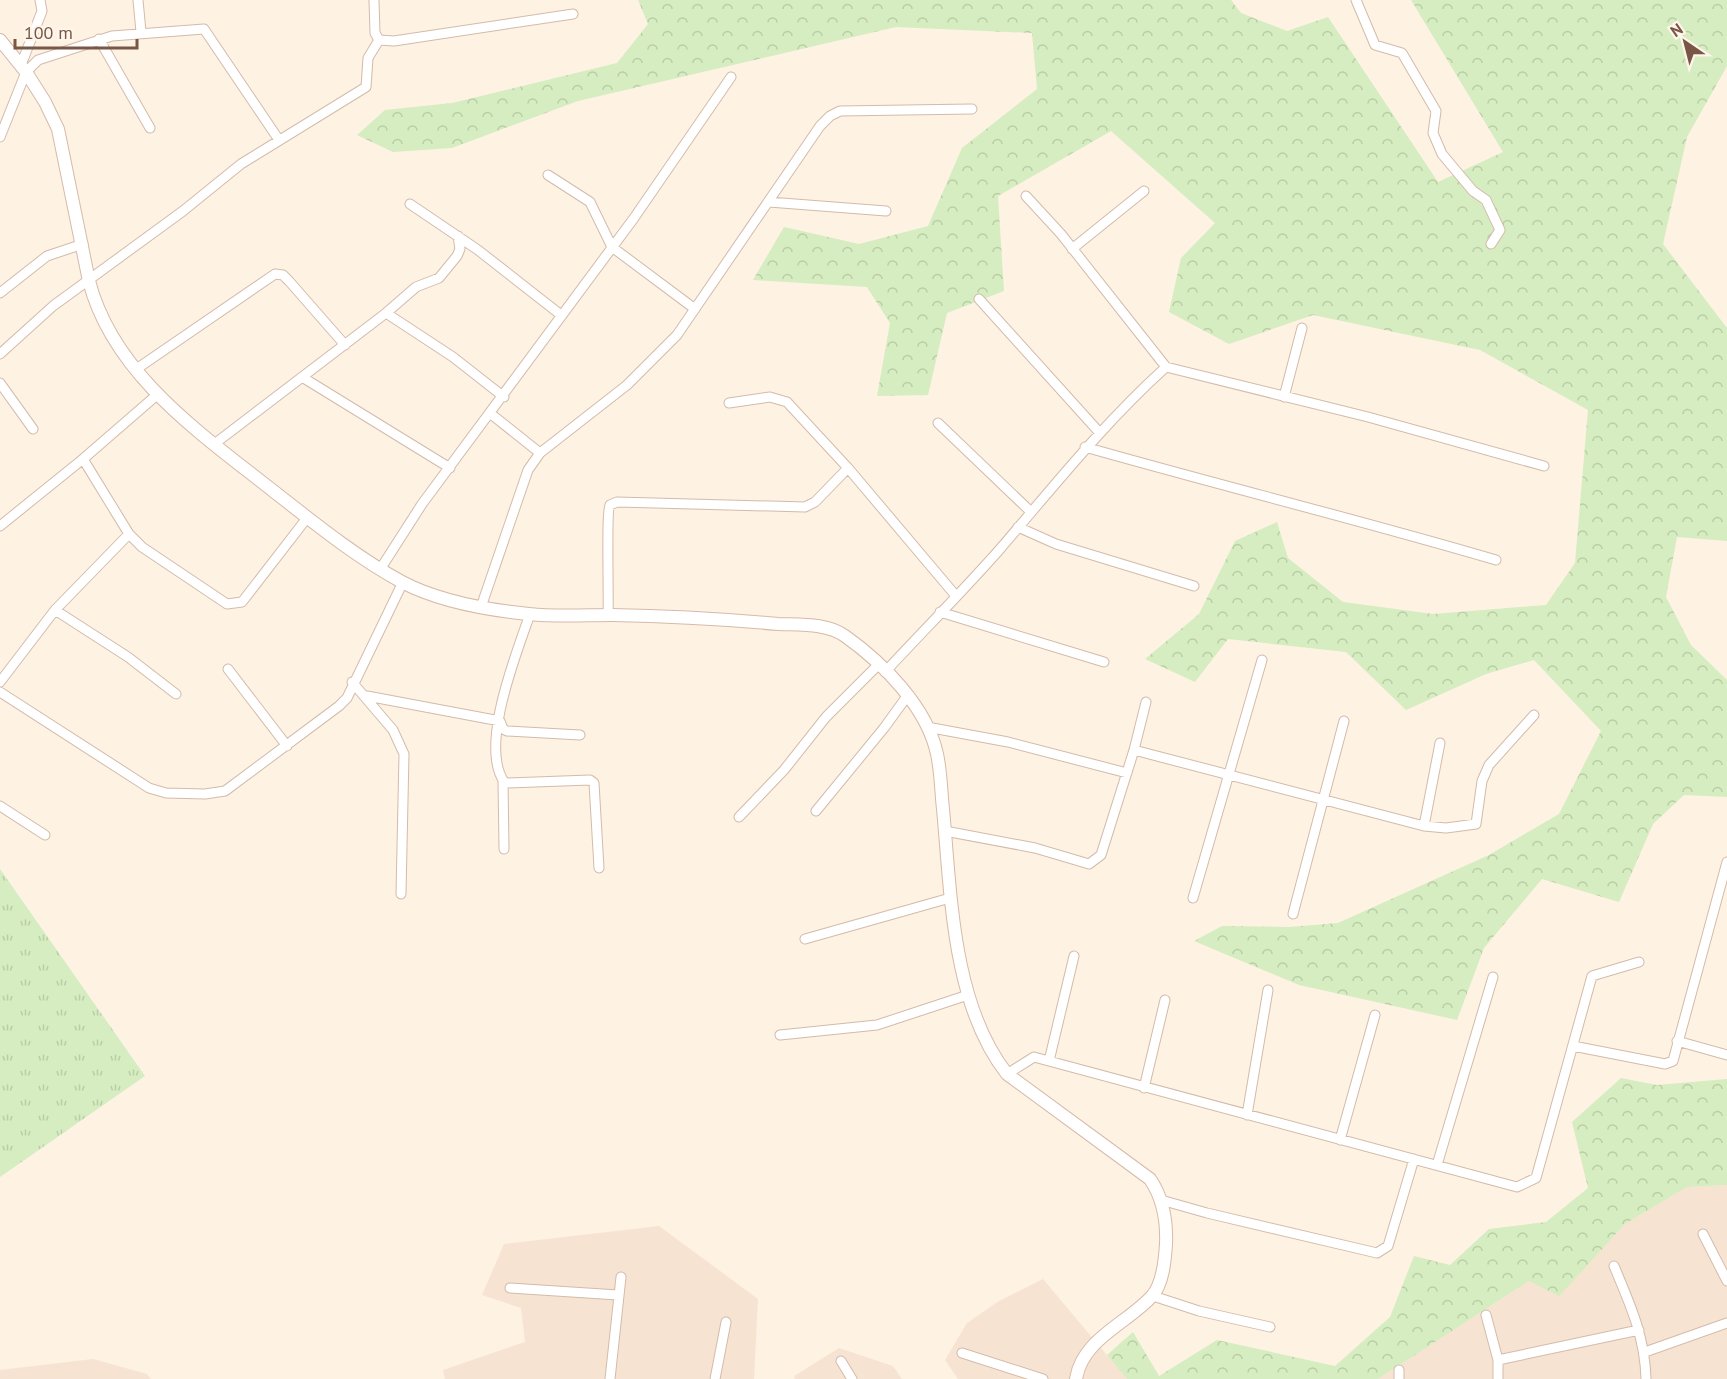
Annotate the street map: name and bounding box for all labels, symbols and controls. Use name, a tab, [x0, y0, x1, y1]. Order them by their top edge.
scale bar	[15, 12, 136, 50]
north arrow	[1655, 12, 1715, 72]
text: N	[1666, 19, 1686, 41]
text: 100 m	[24, 21, 73, 44]

